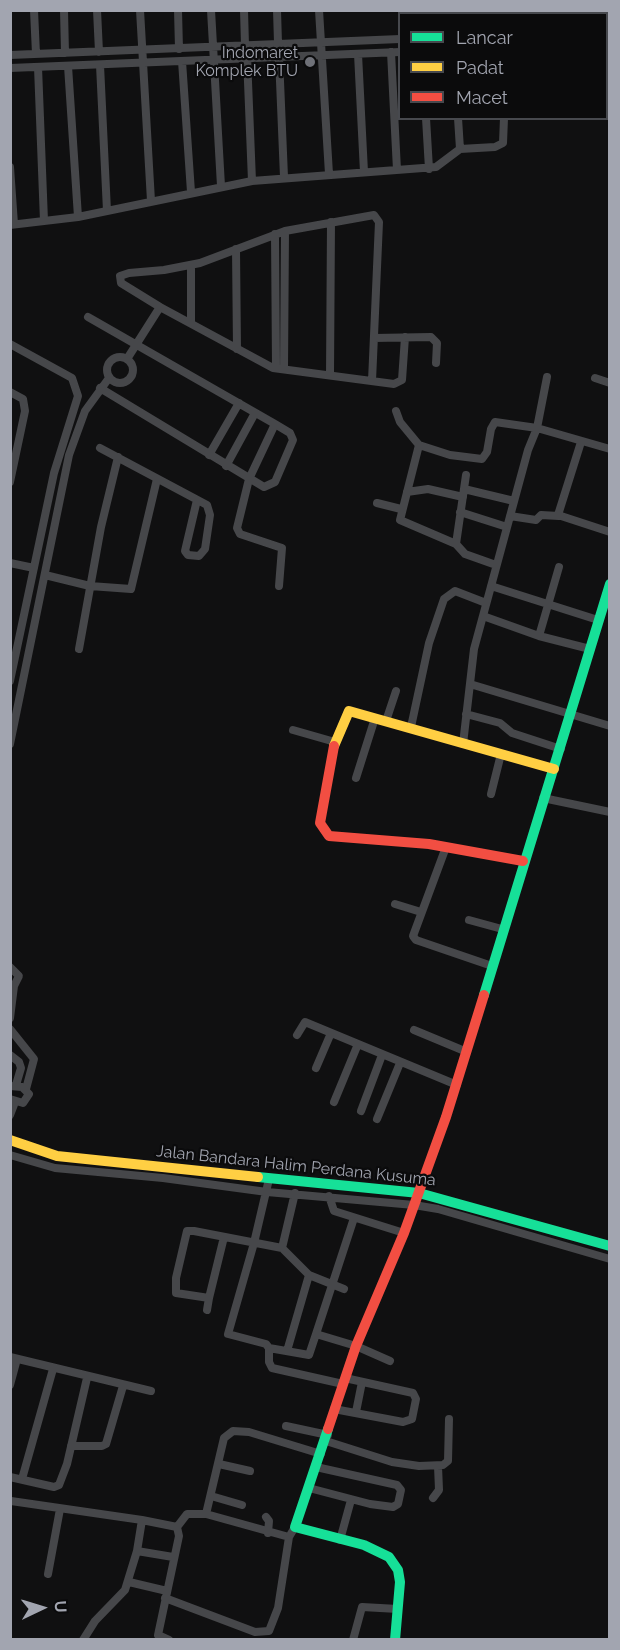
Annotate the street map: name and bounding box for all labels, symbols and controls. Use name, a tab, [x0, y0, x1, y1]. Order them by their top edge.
legend	[398, 12, 608, 120]
text: Lancar	[456, 27, 513, 48]
place label: Indomaret Komplek BTU	[195, 43, 298, 81]
marker: Indomaret Komplek BTU	[303, 55, 317, 69]
text: Padat	[456, 57, 504, 78]
text: Macet	[456, 87, 508, 108]
street label: Jalan Bandara Halim Perdana Kusuma	[155, 1142, 437, 1190]
north arrow	[12, 1578, 72, 1638]
text: U	[51, 1600, 70, 1613]

